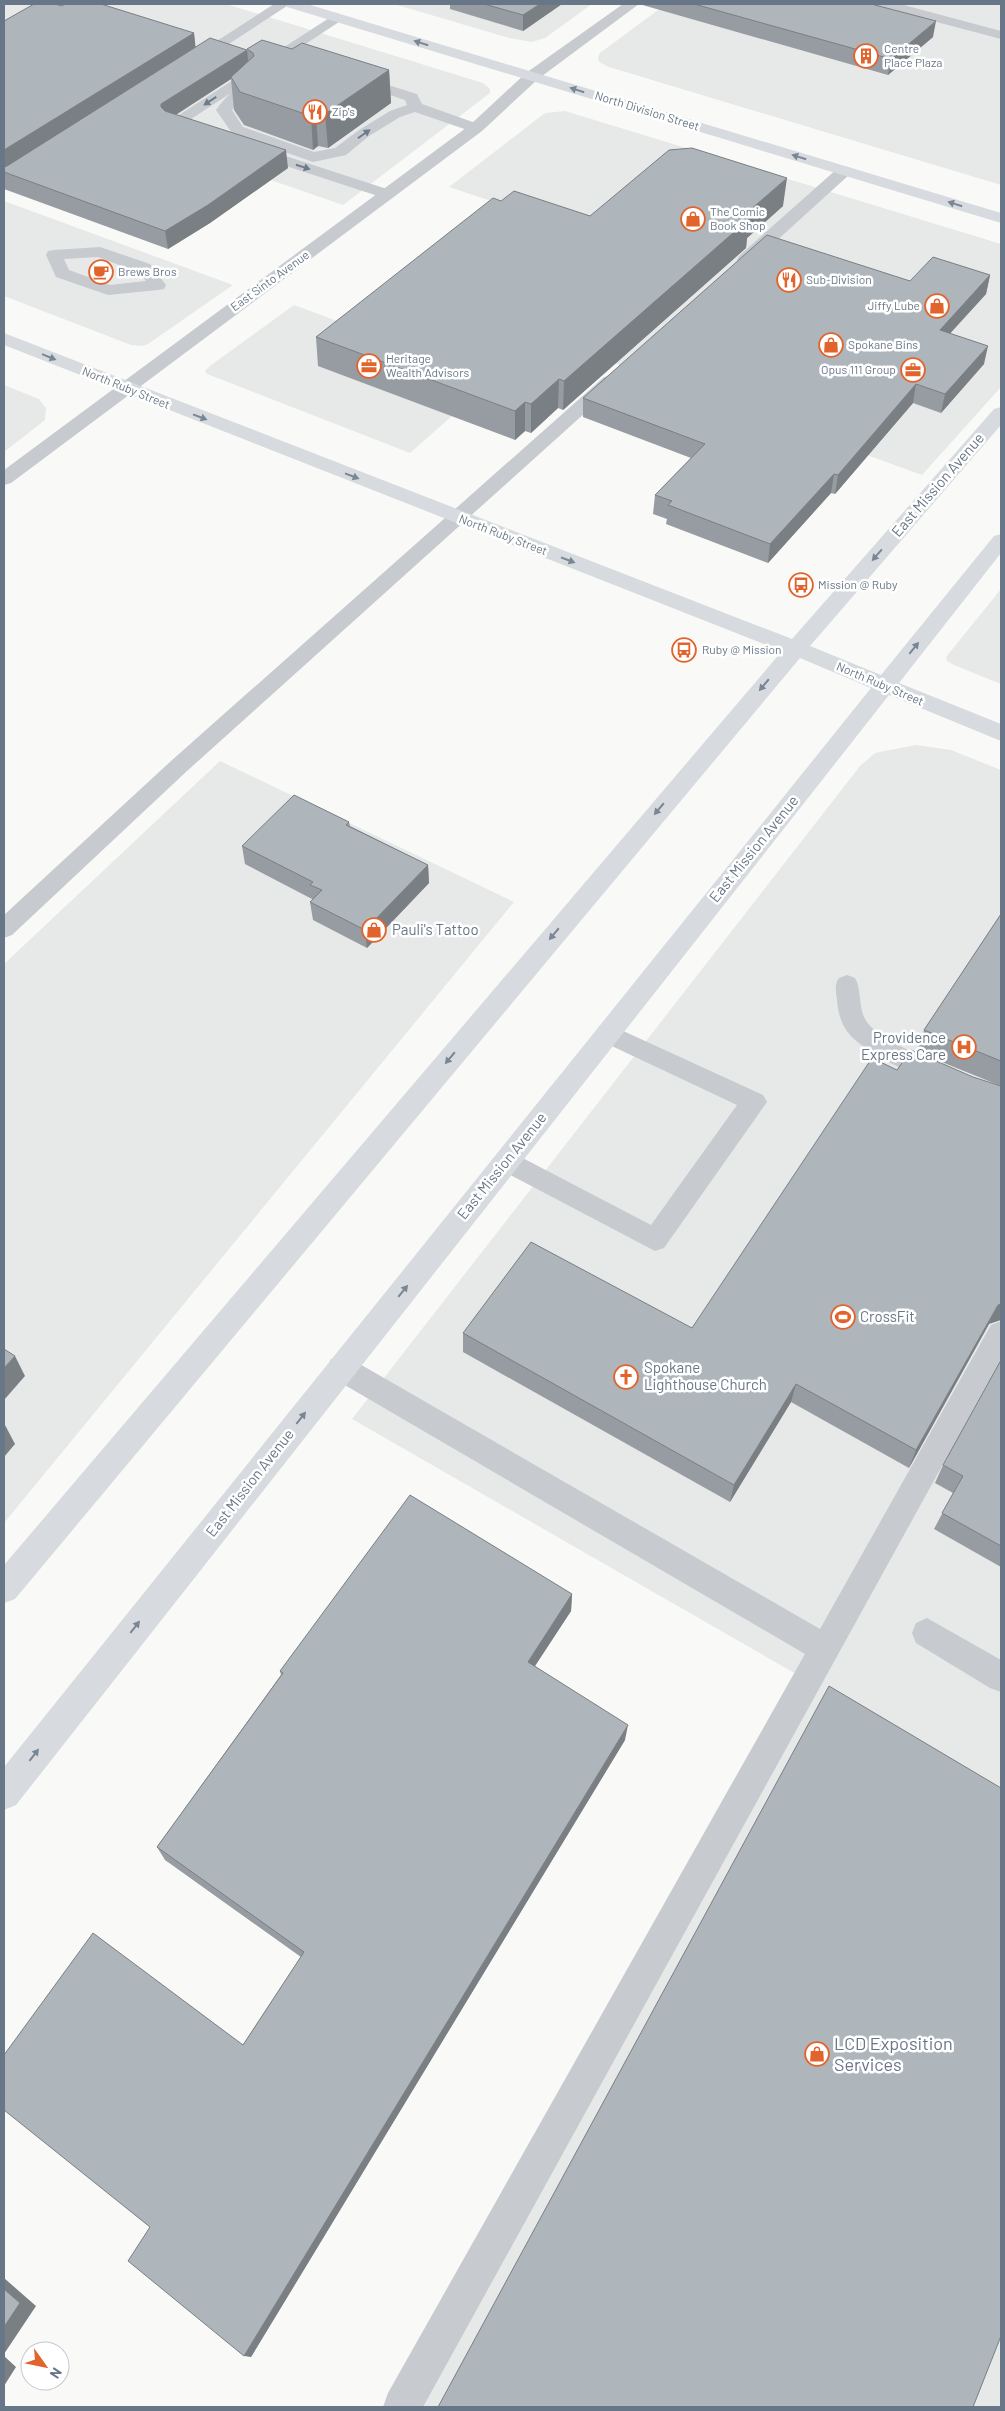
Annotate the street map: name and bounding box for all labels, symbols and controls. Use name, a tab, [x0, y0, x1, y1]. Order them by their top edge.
one-way arrow	[413, 38, 428, 46]
place label: Centre Place Plaza	[884, 41, 942, 69]
building icon: Centre Place Plaza	[853, 43, 879, 69]
one-way arrow	[569, 85, 584, 93]
street label: North Division Street	[593, 87, 701, 133]
one-way arrow	[203, 96, 216, 106]
restaurant icon: Zip's	[302, 99, 328, 125]
place label: Zip's	[332, 104, 355, 118]
one-way arrow	[357, 129, 371, 139]
one-way arrow	[791, 153, 806, 161]
one-way arrow	[296, 164, 311, 171]
one-way arrow	[947, 200, 962, 208]
place label: The Comic Book Shop	[710, 204, 766, 232]
shop icon: The Comic Book Shop	[680, 206, 706, 232]
street label: East Sinto Avenue	[227, 247, 311, 313]
cafe icon: Brews Bros	[88, 259, 114, 285]
place label: Brews Bros	[118, 264, 177, 278]
restaurant icon: Sub-Division	[776, 267, 802, 293]
place label: Sub-Division	[806, 272, 872, 286]
shop icon: Jiffy Lube	[924, 293, 950, 319]
place label: Jiffy Lube	[867, 298, 920, 312]
shop icon: Spokane Bins	[818, 332, 844, 358]
place label: Spokane Bins	[848, 337, 918, 351]
place label: Heritage Wealth Advisors	[386, 351, 469, 379]
office icon: Heritage Wealth Advisors	[356, 353, 382, 379]
one-way arrow	[42, 354, 56, 362]
office icon: Opus 111 Group	[900, 357, 926, 383]
place label: Opus 111 Group	[821, 362, 896, 376]
street label: North Ruby Street	[80, 363, 172, 411]
one-way arrow	[193, 413, 208, 421]
street label: East Mission Avenue	[887, 429, 987, 540]
one-way arrow	[344, 473, 359, 480]
street label: North Ruby Street	[457, 511, 549, 557]
one-way arrow	[871, 548, 883, 560]
one-way arrow	[561, 556, 576, 564]
bus stop icon: Mission @ Ruby	[788, 572, 814, 598]
place label: Mission @ Ruby	[818, 577, 898, 591]
bus stop icon: Ruby @ Mission	[671, 637, 697, 663]
place label: Ruby @ Mission	[702, 642, 782, 656]
one-way arrow	[908, 642, 919, 655]
street label: North Ruby Street	[835, 658, 926, 708]
one-way arrow	[758, 678, 769, 691]
street label: East Mission Avenue	[705, 791, 802, 905]
one-way arrow	[653, 803, 665, 815]
shop icon: Pauli's Tattoo	[361, 917, 387, 943]
place label: Pauli's Tattoo	[392, 920, 479, 938]
one-way arrow	[549, 927, 560, 940]
place label: Providence Express Care	[861, 1028, 946, 1063]
hospital icon: Providence Express Care	[951, 1034, 977, 1060]
one-way arrow	[444, 1051, 455, 1064]
street label: East Mission Avenue	[453, 1108, 550, 1222]
one-way arrow	[397, 1284, 408, 1297]
sports icon: CrossFit	[830, 1304, 856, 1330]
place label: CrossFit	[860, 1307, 915, 1325]
place label: Spokane Lighthouse Church	[644, 1358, 767, 1393]
church icon: Spokane Lighthouse Church	[613, 1364, 639, 1390]
one-way arrow	[296, 1412, 307, 1425]
street label: East Mission Avenue	[202, 1425, 297, 1540]
one-way arrow	[130, 1621, 141, 1634]
one-way arrow	[29, 1748, 40, 1761]
place label: LCD Exposition Services	[834, 2032, 953, 2075]
shop icon: LCD Exposition Services	[804, 2041, 830, 2067]
north arrow	[20, 2341, 70, 2391]
text: N	[47, 2365, 66, 2382]

